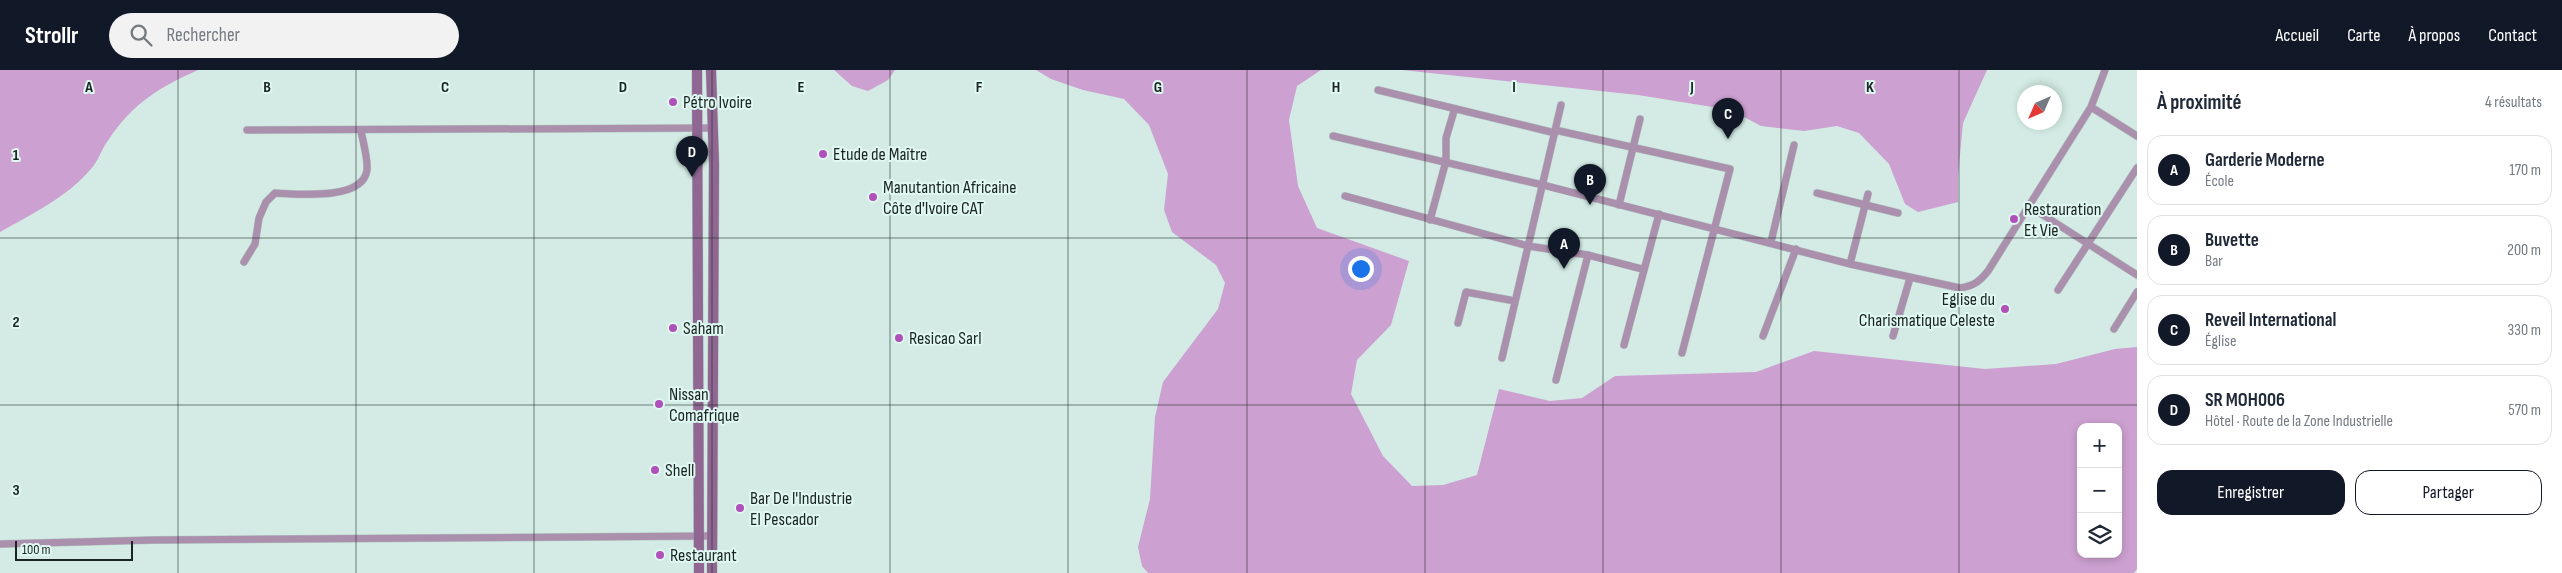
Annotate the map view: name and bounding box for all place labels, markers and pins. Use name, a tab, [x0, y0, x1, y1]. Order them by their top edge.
place label: Pétro Ivoire	[683, 92, 752, 113]
marker: Pétro Ivoire	[667, 96, 679, 108]
pin: C	[1712, 98, 1744, 139]
pin: D	[676, 136, 708, 177]
place label: Etude de Maître	[833, 144, 927, 165]
marker: Etude de Maître	[817, 148, 829, 160]
pin: B	[1574, 164, 1606, 205]
place label: Manutantion Africaine Côte d'Ivoire CAT	[883, 177, 1017, 219]
marker: Manutantion Africaine Côte d'Ivoire CAT	[867, 191, 879, 203]
place label: Restauration Et Vie	[2024, 199, 2101, 241]
marker: Restauration Et Vie	[2008, 213, 2020, 225]
pin: A	[1548, 228, 1580, 269]
place label: Eglise du Charismatique Celeste	[1859, 289, 1995, 331]
marker: Eglise du Charismatique Celeste	[1999, 303, 2011, 315]
place label: Saham	[683, 318, 724, 339]
marker: Saham	[667, 322, 679, 334]
place label: Resicao Sarl	[909, 328, 982, 349]
marker: Resicao Sarl	[893, 332, 905, 344]
place label: Nissan Comafrique	[669, 384, 740, 426]
marker: Nissan Comafrique	[653, 398, 665, 410]
place label: Shell	[665, 460, 694, 481]
marker: Shell	[649, 464, 661, 476]
place label: Bar De l'Industrie El Pescador	[750, 488, 852, 530]
marker: Bar De l'Industrie El Pescador	[734, 502, 746, 514]
place label: Restaurant	[670, 545, 737, 566]
marker: Restaurant	[654, 549, 666, 561]

